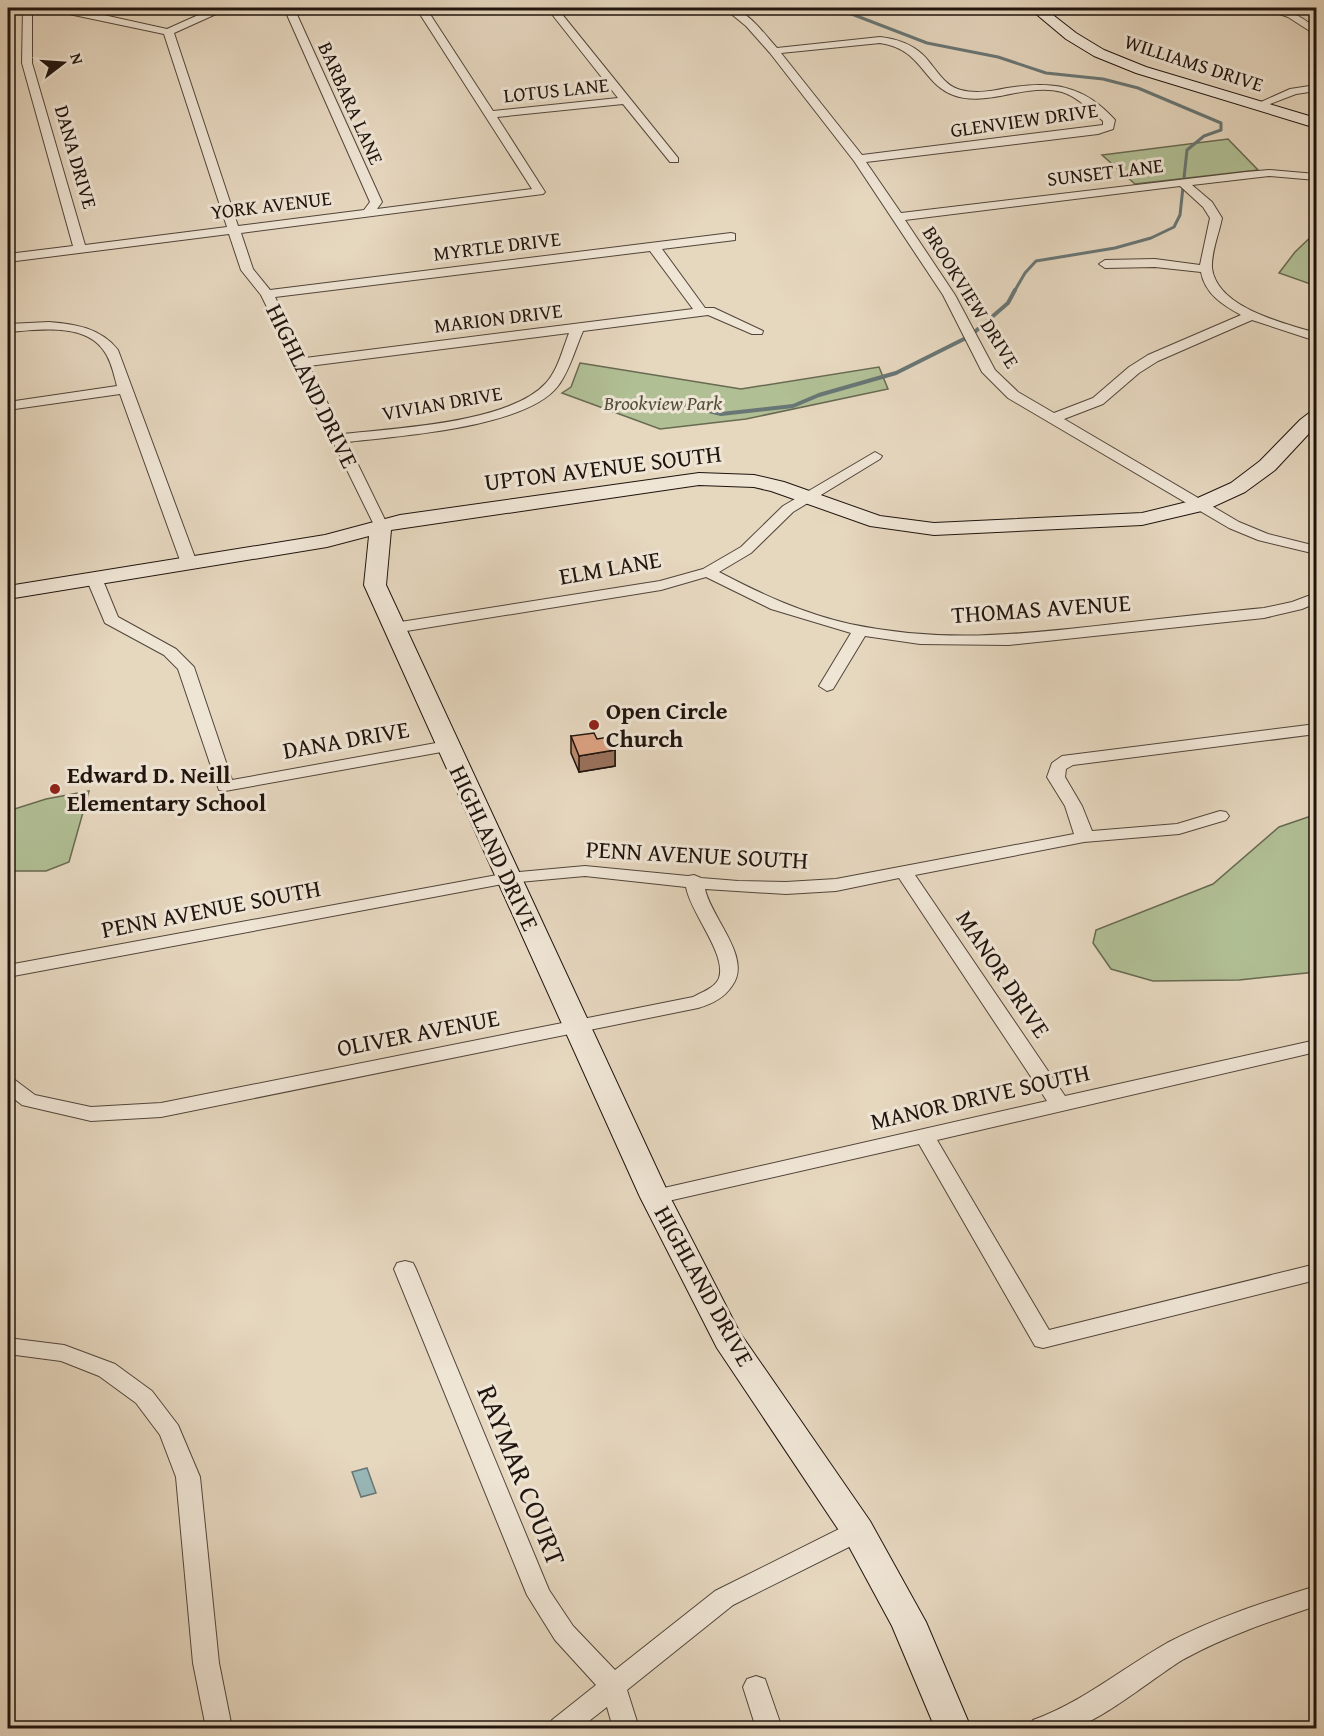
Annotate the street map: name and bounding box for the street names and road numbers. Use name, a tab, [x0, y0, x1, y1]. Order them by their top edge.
street label: WILLIAMS DRIVE	[1121, 26, 1267, 99]
street label: BARBARA LANE	[311, 37, 391, 169]
street label: LOTUS LANE	[502, 70, 610, 109]
street label: GLENVIEW DRIVE	[948, 95, 1099, 144]
street label: DANA DRIVE	[48, 102, 105, 212]
street label: SUNSET LANE	[1045, 150, 1165, 193]
street label: YORK AVENUE	[209, 183, 333, 226]
street label: BROOKVIEW DRIVE	[916, 220, 1027, 373]
street label: MYRTLE DRIVE	[432, 223, 562, 268]
street label: MARION DRIVE	[432, 295, 564, 340]
street label: HIGHLAND DRIVE	[258, 298, 367, 474]
street label: VIVIAN DRIVE	[380, 378, 504, 427]
street label: UPTON AVENUE SOUTH	[482, 436, 724, 499]
street label: ELM LANE	[556, 541, 664, 594]
street label: THOMAS AVENUE	[950, 585, 1132, 632]
street label: DANA DRIVE	[280, 711, 412, 768]
street label: HIGHLAND DRIVE	[441, 759, 548, 936]
street label: PENN AVENUE SOUTH	[585, 831, 809, 878]
street label: PENN AVENUE SOUTH	[98, 870, 324, 947]
street label: MANOR DRIVE	[948, 903, 1059, 1045]
street label: OLIVER AVENUE	[334, 1000, 502, 1065]
street label: MANOR DRIVE SOUTH	[867, 1054, 1093, 1139]
street label: HIGHLAND DRIVE	[646, 1199, 763, 1372]
street label: RAYMAR COURT	[468, 1378, 577, 1572]

